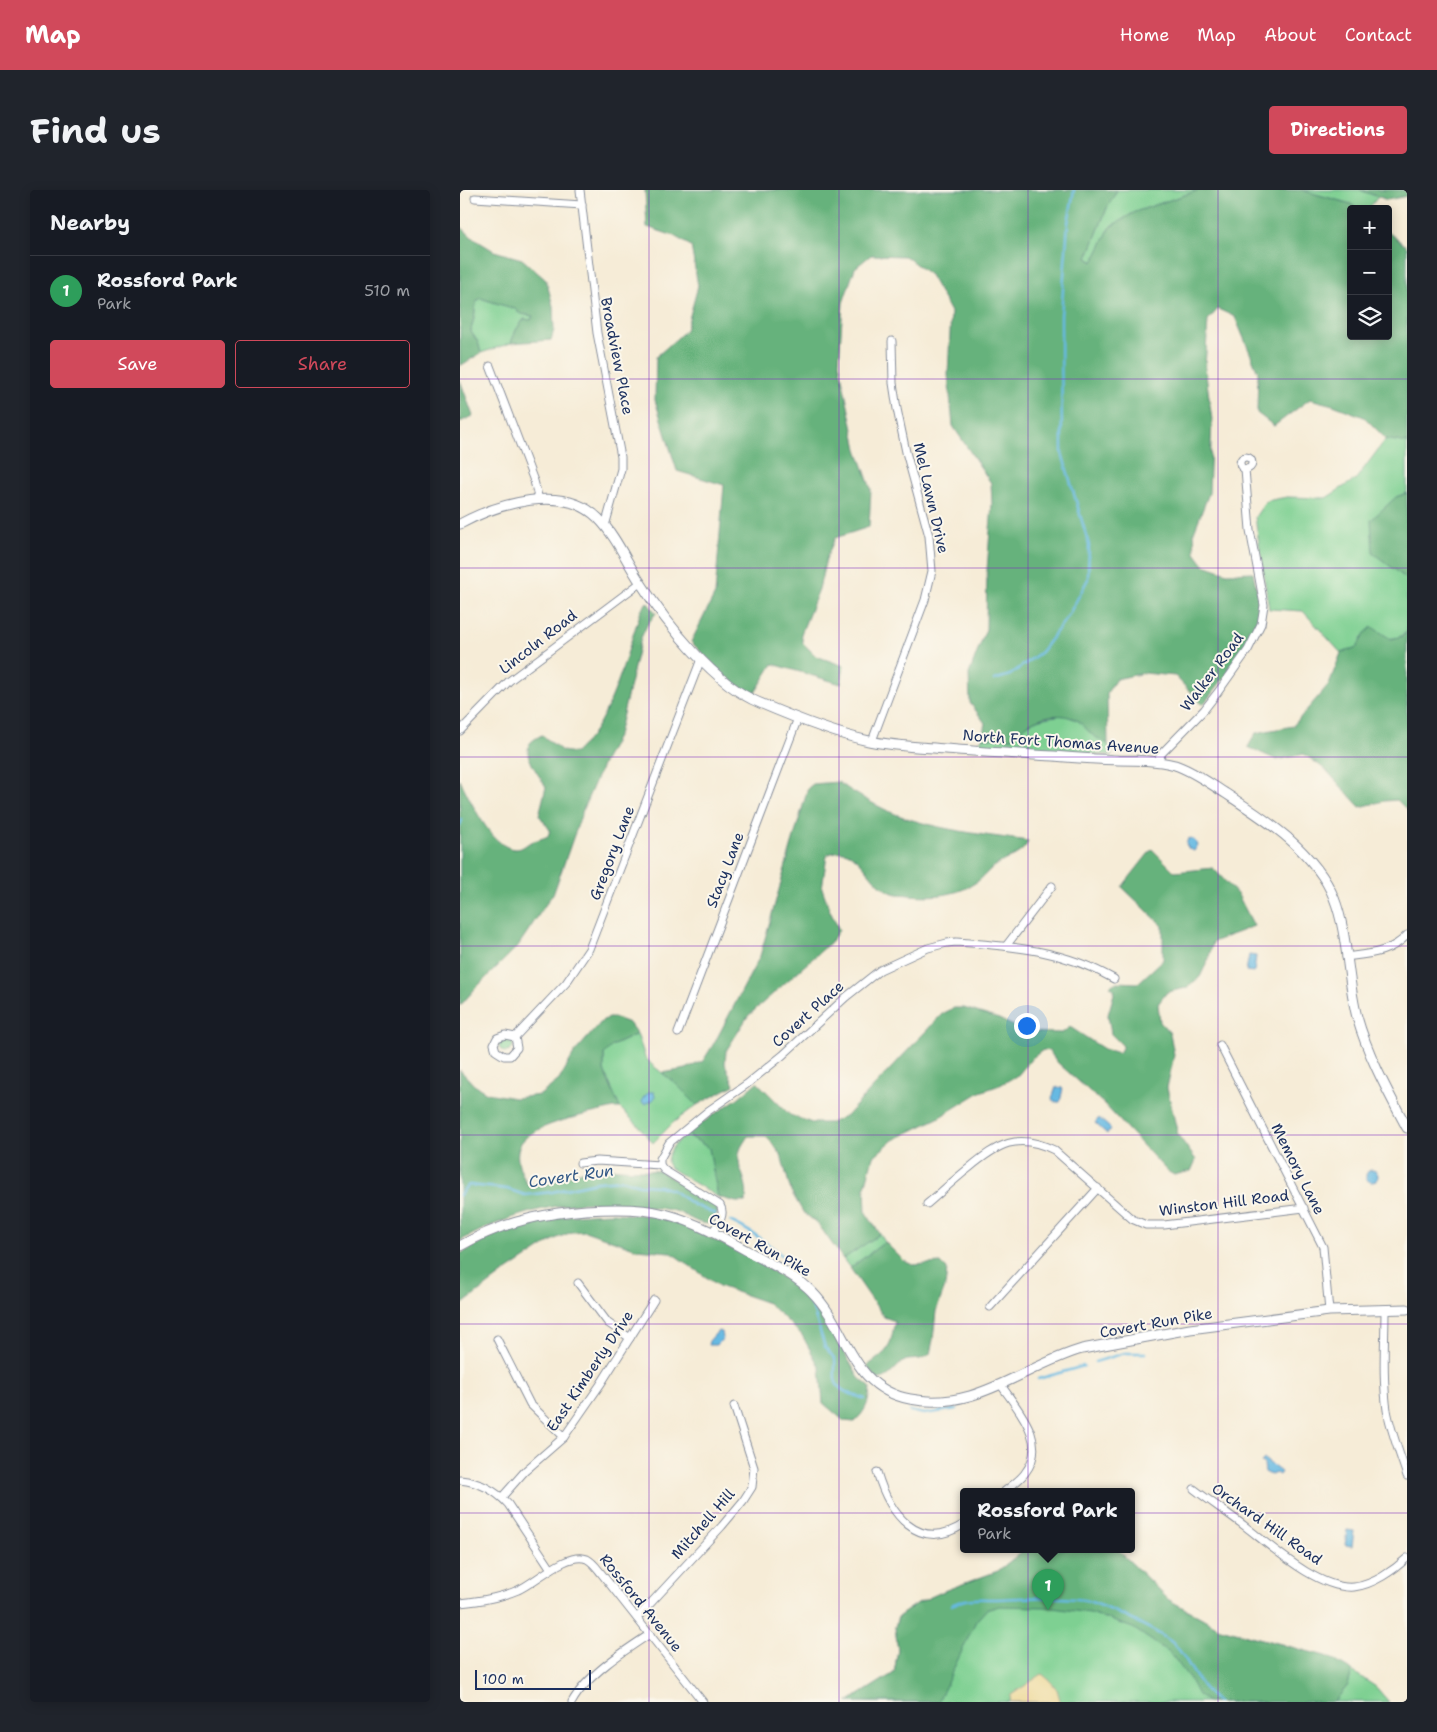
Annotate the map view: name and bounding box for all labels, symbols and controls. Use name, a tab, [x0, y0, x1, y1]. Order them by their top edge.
text: Map	[25, 19, 81, 51]
text: Home	[1120, 23, 1169, 47]
text: Map	[1197, 23, 1236, 47]
text: About	[1264, 23, 1317, 47]
text: Contact	[1345, 23, 1412, 47]
button: Directions	[1269, 106, 1407, 154]
text: Find us	[30, 107, 161, 154]
map controls	[1347, 205, 1392, 340]
button: +	[1347, 205, 1392, 250]
text: Nearby	[50, 209, 130, 237]
button: −	[1347, 250, 1392, 295]
text: Rossford Park	[97, 268, 238, 293]
text: 1	[62, 280, 70, 301]
text: 510 m	[364, 280, 410, 301]
text: Park	[97, 293, 131, 314]
button: layers	[1347, 295, 1392, 340]
street label: Broadview Place	[596, 296, 638, 416]
button: Save	[50, 340, 225, 388]
button: Share	[235, 340, 410, 388]
street label: Mel Lawn Drive	[909, 441, 953, 555]
street label: Lincoln Road	[495, 605, 581, 679]
street label: Walker Road	[1176, 628, 1249, 715]
street label: North Fort Thomas Avenue	[962, 725, 1160, 759]
street label: Gregory Lane	[585, 803, 639, 903]
street label: Stacy Lane	[701, 829, 749, 911]
street label: Covert Place	[768, 976, 848, 1052]
your location	[1014, 1013, 1040, 1039]
street label: Memory Lane	[1266, 1120, 1330, 1218]
water label: Covert Run	[527, 1160, 615, 1192]
street label: Winston Hill Road	[1158, 1185, 1291, 1221]
street label: Covert Run Pike	[705, 1209, 815, 1281]
street label: Covert Run Pike	[1098, 1303, 1214, 1343]
street label: East Kimberly Drive	[542, 1307, 638, 1435]
street label: Orchard Hill Road	[1208, 1478, 1327, 1570]
street label: Mitchell Hill	[667, 1484, 740, 1564]
popup	[960, 1488, 1135, 1553]
text: Rossford Park	[977, 1498, 1118, 1523]
text: Park	[977, 1523, 1012, 1544]
street label: Rossford Avenue	[595, 1550, 687, 1656]
pin: 1	[1032, 1569, 1064, 1610]
scale bar	[475, 1667, 591, 1690]
text: 100 m	[482, 1670, 524, 1688]

